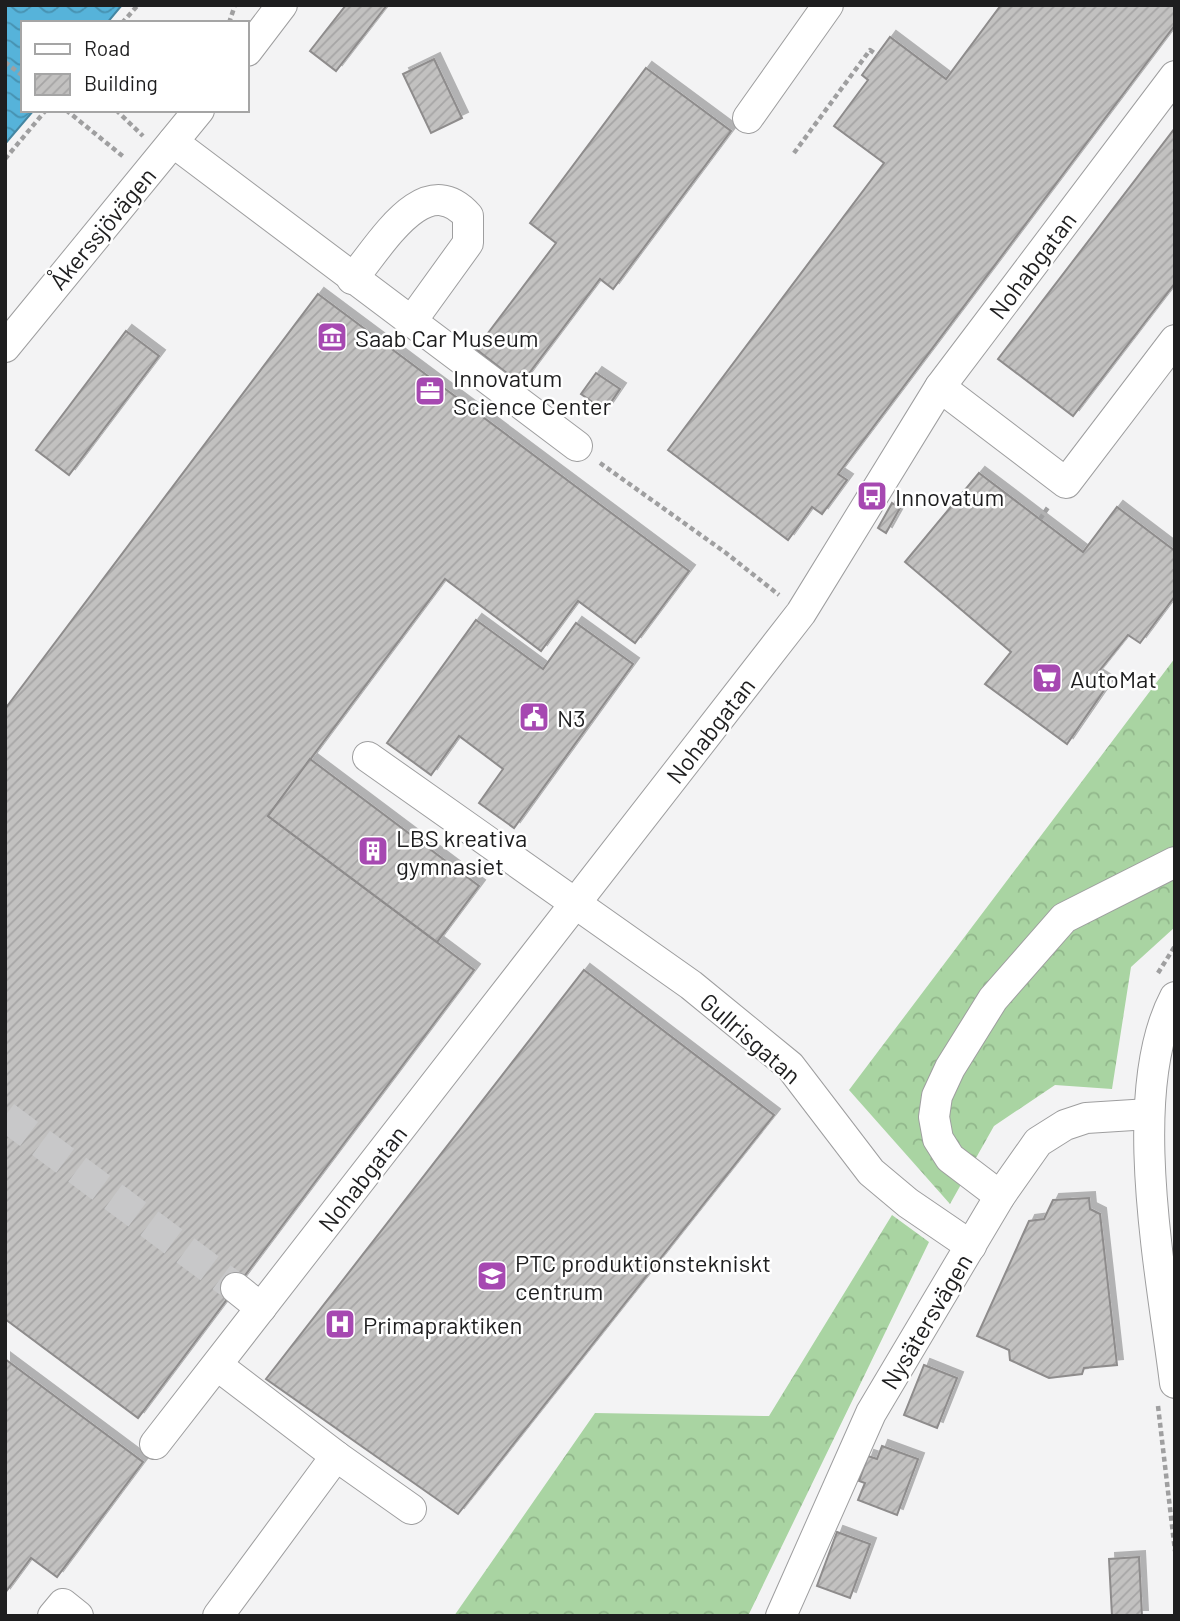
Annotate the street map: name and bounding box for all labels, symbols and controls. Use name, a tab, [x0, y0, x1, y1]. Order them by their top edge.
legend	[21, 21, 248, 112]
text: Road	[84, 35, 130, 60]
text: Building	[84, 70, 158, 95]
street label: Åkerssjövägen	[43, 161, 161, 295]
street label: Nohabgatan	[982, 206, 1082, 324]
museum icon: Saab Car Museum	[315, 320, 349, 354]
place label: Saab Car Museum	[355, 323, 539, 352]
place label: Innovatum Science Center	[453, 363, 612, 420]
office icon: Innovatum Science Center	[413, 374, 447, 408]
bus stop icon: Innovatum	[855, 479, 889, 513]
place label: Innovatum	[895, 482, 1004, 511]
supermarket icon: AutoMat	[1030, 661, 1064, 695]
place label: AutoMat	[1070, 664, 1157, 693]
street label: Nohabgatan	[660, 671, 760, 789]
public building icon: N3	[517, 700, 551, 734]
place label: N3	[557, 703, 586, 732]
place label: LBS kreativa gymnasiet	[396, 823, 527, 880]
building icon: LBS kreativa gymnasiet	[356, 834, 390, 868]
street label: Gullrisgatan	[695, 986, 807, 1090]
street label: Nohabgatan	[312, 1119, 412, 1237]
place label: PTC produktionstekniskt centrum	[515, 1248, 771, 1305]
street label: Nysätersvägen	[874, 1248, 978, 1394]
school or university icon: PTC produktionstekniskt centrum	[475, 1259, 509, 1293]
hospital icon: Primapraktiken	[323, 1307, 357, 1341]
place label: Primapraktiken	[363, 1310, 523, 1339]

